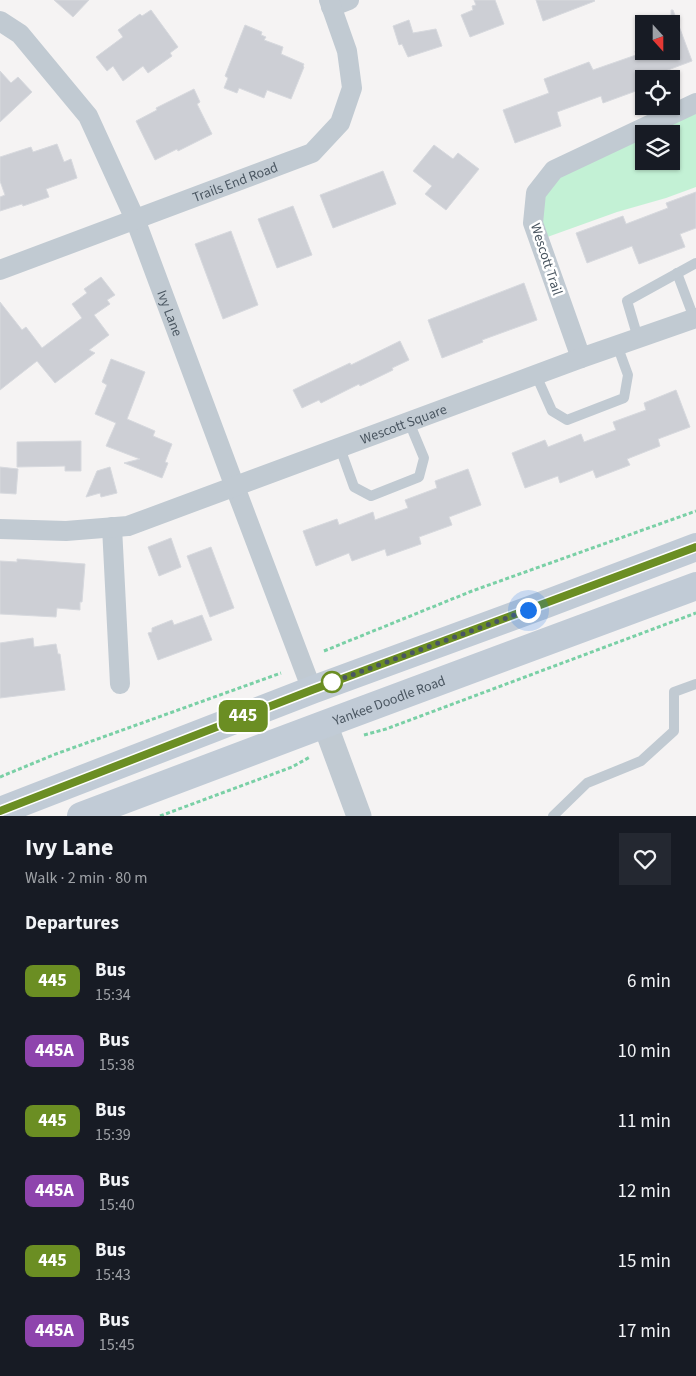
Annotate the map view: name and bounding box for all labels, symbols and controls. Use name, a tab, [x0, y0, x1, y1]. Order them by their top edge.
north arrow	[635, 15, 680, 60]
map controls	[635, 15, 680, 170]
button: locate	[635, 70, 680, 115]
button: layers	[635, 125, 680, 170]
street label: Trails End Road	[190, 158, 281, 208]
street label: Wescott Trail	[525, 221, 567, 298]
street label: Ivy Lane	[151, 287, 187, 339]
street label: Wescott Square	[358, 400, 450, 450]
your location	[516, 598, 541, 623]
unlabelled marker	[321, 671, 343, 693]
street label: Yankee Doodle Road	[329, 671, 449, 732]
line badge: 445	[214, 700, 272, 732]
text: 445	[229, 703, 257, 728]
text: Ivy Lane	[25, 830, 113, 865]
button: heart	[619, 833, 671, 885]
text: Walk · 2 min · 80 m	[25, 867, 148, 889]
text: Departures	[25, 910, 119, 937]
text: Bus	[95, 957, 126, 984]
text: 445	[38, 968, 67, 993]
text: 6 min	[627, 968, 671, 995]
text: 15:34	[95, 984, 131, 1006]
text: Bus	[99, 1027, 130, 1054]
text: 445A	[35, 1038, 74, 1063]
text: 10 min	[617, 1038, 671, 1065]
text: 15:38	[99, 1054, 135, 1076]
text: Bus	[95, 1097, 126, 1124]
text: 445	[38, 1108, 67, 1133]
text: 11 min	[617, 1108, 671, 1135]
text: 15:39	[95, 1124, 131, 1146]
text: Bus	[99, 1167, 130, 1194]
text: 445A	[35, 1178, 74, 1203]
text: 12 min	[617, 1178, 671, 1205]
text: 15:40	[99, 1194, 135, 1216]
text: Bus	[95, 1237, 126, 1264]
text: 445	[38, 1248, 67, 1273]
text: 15 min	[617, 1248, 671, 1275]
text: 15:43	[95, 1264, 131, 1286]
text: Bus	[99, 1307, 130, 1334]
text: 445A	[35, 1318, 74, 1343]
text: 17 min	[617, 1318, 671, 1345]
text: 15:45	[99, 1334, 135, 1356]

